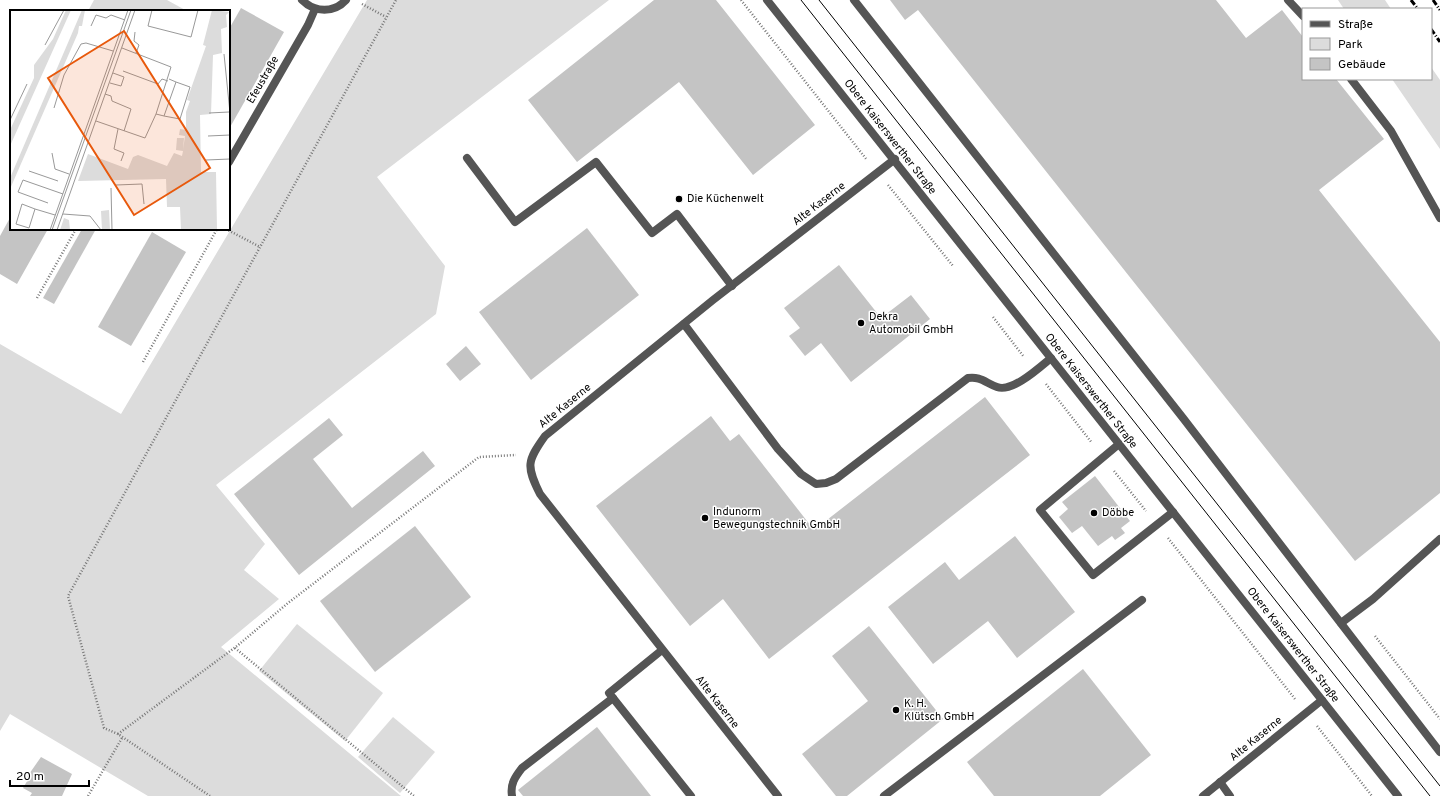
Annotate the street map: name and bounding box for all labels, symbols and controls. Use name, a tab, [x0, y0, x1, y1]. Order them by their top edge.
legend	[1302, 8, 1432, 80]
inset map	[10, 10, 230, 230]
text: Straße	[1338, 17, 1373, 33]
text: Park	[1338, 37, 1363, 53]
street label: Efeustraße	[244, 54, 282, 106]
text: Gebäude	[1338, 57, 1386, 73]
street label: Obere Kaiserswerther Straße	[841, 77, 939, 197]
street label: Alte Kaserne	[790, 179, 848, 229]
place label: Die Küchenwelt	[687, 192, 764, 206]
marker: Die Küchenwelt	[674, 194, 684, 204]
place label: Dekra Automobil GmbH	[869, 310, 954, 337]
marker: Dekra Automobil GmbH	[856, 318, 866, 328]
street label: Obere Kaiserswerther Straße	[1042, 331, 1140, 451]
street label: Alte Kaserne	[536, 381, 594, 431]
place label: Indunorm Bewegungstechnik GmbH	[713, 505, 840, 532]
place label: Döbbe	[1102, 506, 1134, 520]
marker: Döbbe	[1089, 508, 1099, 518]
marker: Indunorm Bewegungstechnik GmbH	[700, 513, 710, 523]
street label: Obere Kaiserswerther Straße	[1244, 585, 1342, 705]
street label: Alte Kaserne	[692, 673, 742, 731]
place label: K. H. Klütsch GmbH	[904, 697, 975, 724]
marker: K. H. Klütsch GmbH	[891, 705, 901, 715]
street label: Alte Kaserne	[1227, 714, 1285, 764]
scale bar	[10, 762, 89, 788]
text: 20 m	[16, 769, 44, 785]

